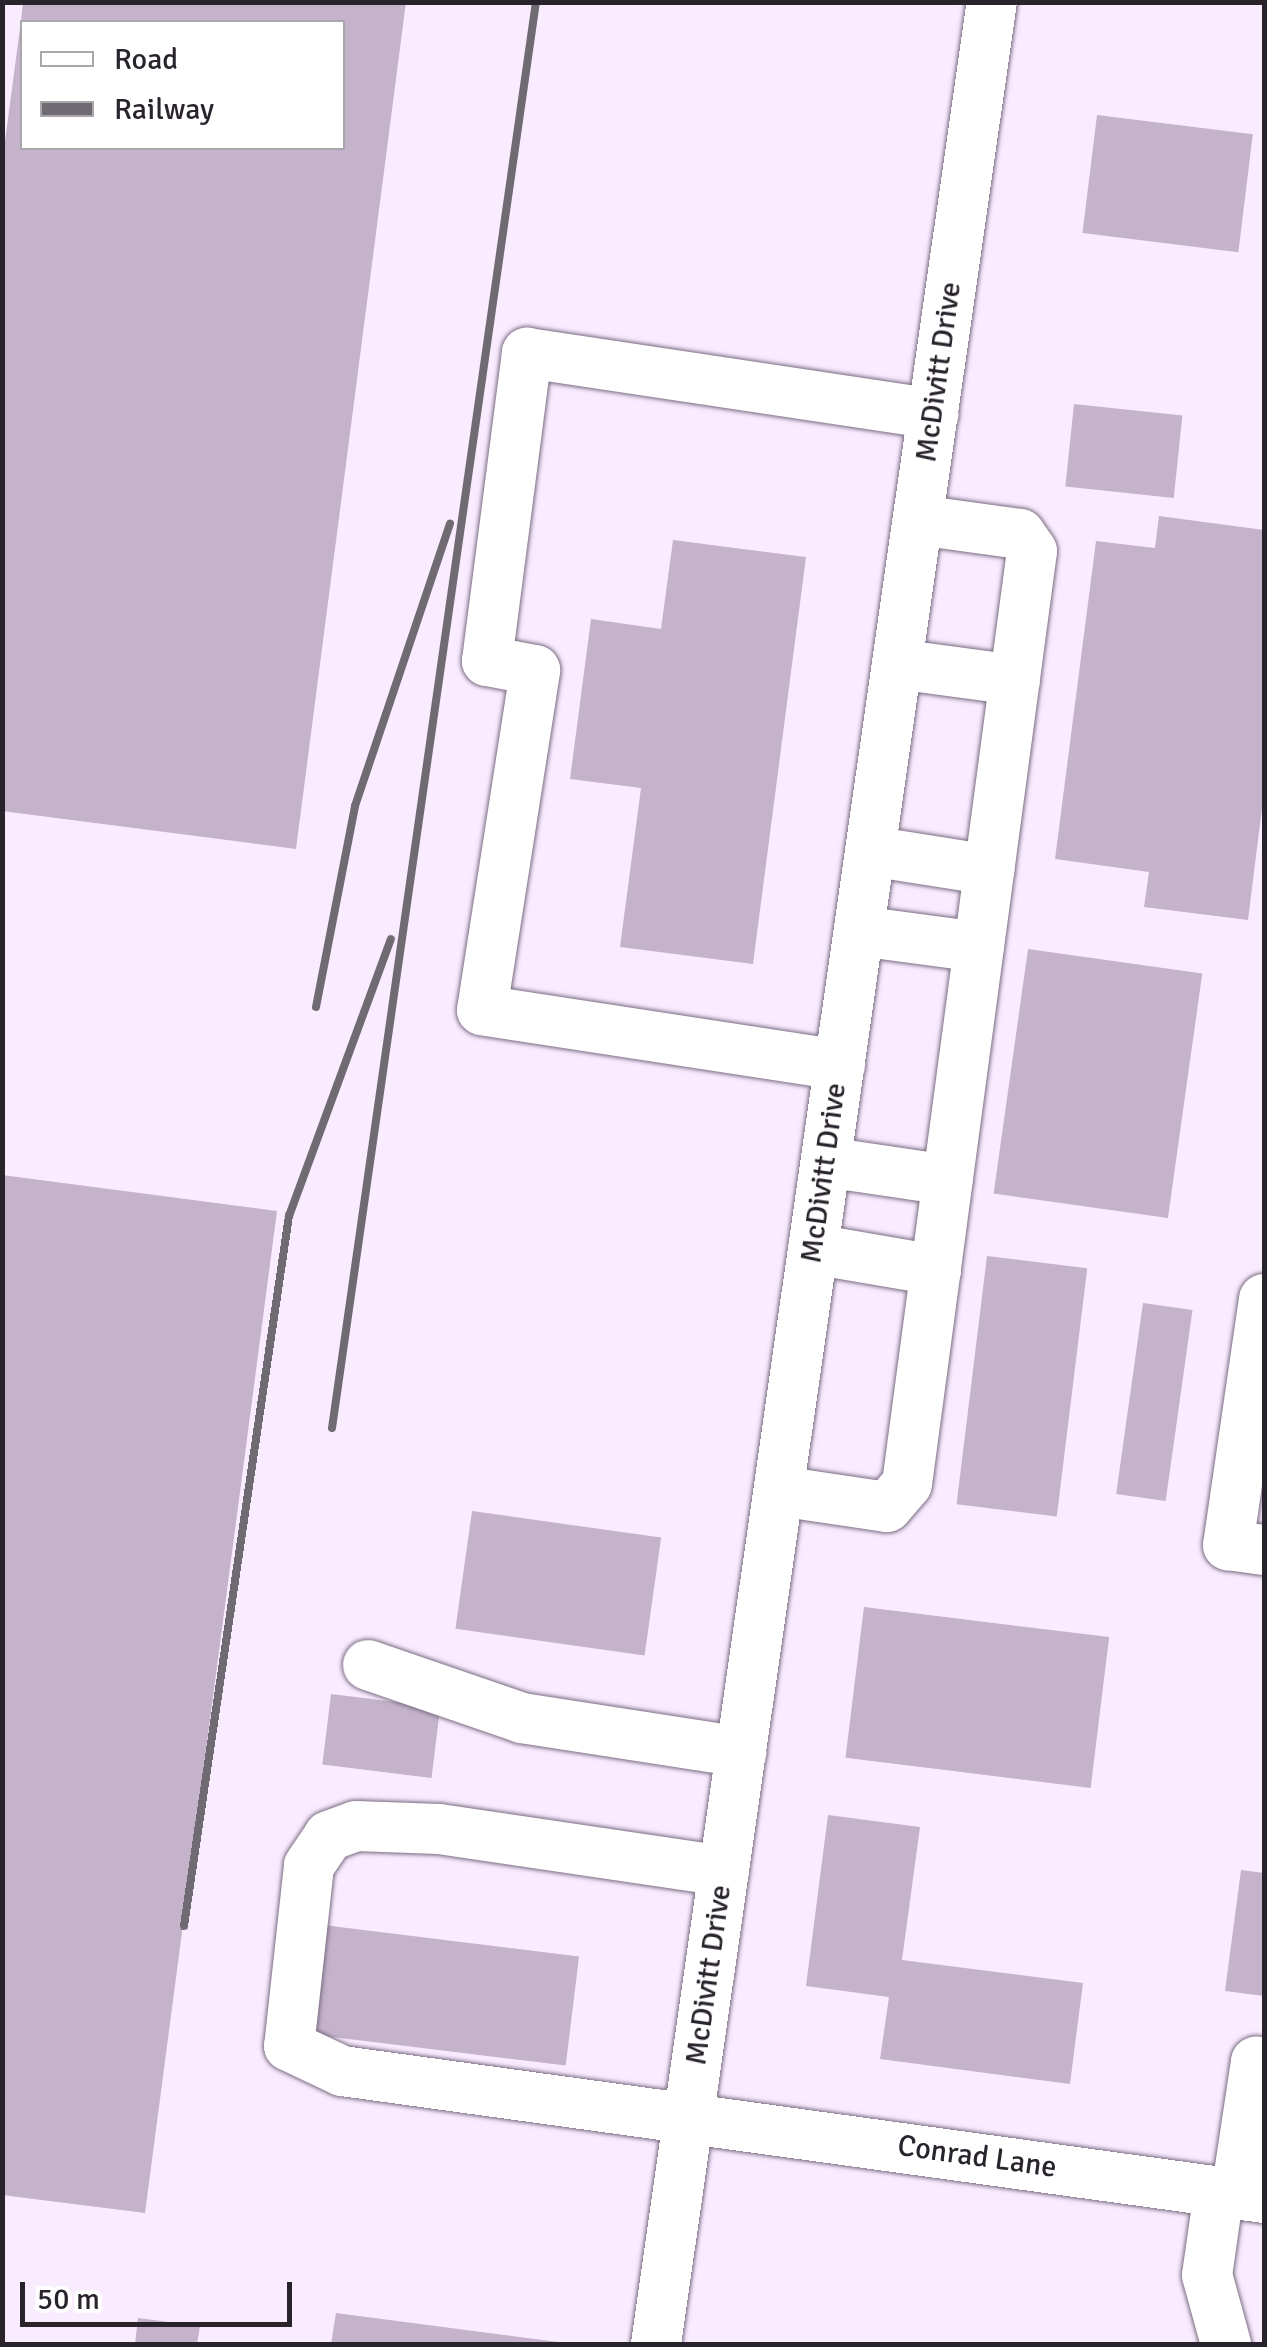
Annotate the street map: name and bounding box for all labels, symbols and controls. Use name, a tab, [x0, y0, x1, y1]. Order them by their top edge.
legend	[20, 20, 345, 150]
text: Road	[114, 41, 178, 78]
text: Railway	[114, 91, 214, 128]
street label: McDivitt Drive	[909, 280, 969, 464]
street label: McDivitt Drive	[794, 1081, 854, 1265]
street label: McDivitt Drive	[679, 1883, 739, 2067]
street label: Conrad Lane	[895, 2128, 1059, 2186]
scale bar	[25, 2262, 298, 2324]
text: 50 m	[37, 2281, 100, 2318]

